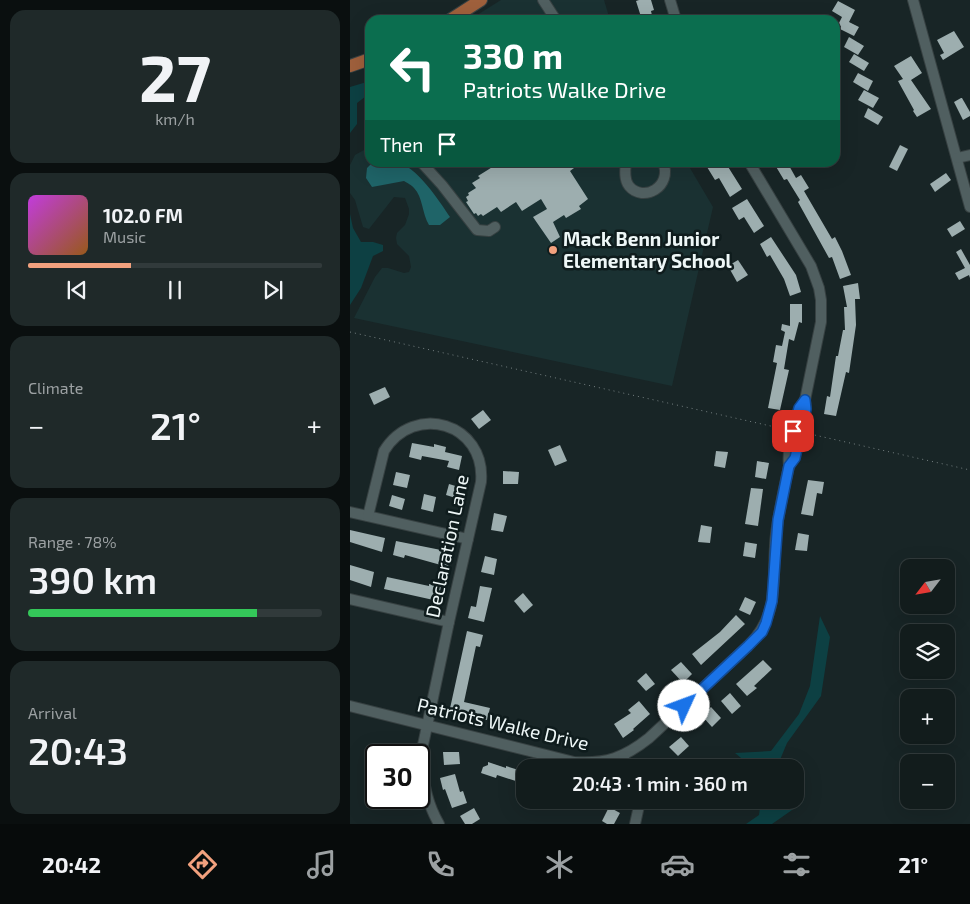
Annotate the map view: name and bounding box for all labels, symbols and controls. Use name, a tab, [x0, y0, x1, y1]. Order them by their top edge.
text: 330 m	[463, 34, 563, 76]
icon: left	[380, 35, 445, 100]
text: 27	[139, 37, 211, 115]
text: Patriots Walke Drive	[463, 76, 666, 102]
text: km/h	[155, 109, 195, 128]
icon: arrive	[433, 130, 461, 158]
text: Then	[380, 133, 423, 156]
text: 102.0 FM	[103, 204, 183, 227]
text: Music	[103, 227, 146, 246]
place label: Mack Benn Junior Elementary School	[563, 227, 733, 273]
marker: Mack Benn Junior Elementary School	[547, 244, 559, 256]
icon: previous	[63, 276, 91, 304]
icon: pause	[161, 276, 189, 304]
icon: next	[259, 276, 287, 304]
text: Climate	[28, 378, 83, 397]
text: 21°	[150, 402, 201, 448]
text: −	[28, 408, 44, 442]
text: +	[307, 408, 322, 442]
pin	[772, 410, 814, 452]
icon: arrive	[779, 417, 807, 445]
street label: Declaration Lane	[420, 472, 473, 620]
text: Range · 78%	[28, 532, 117, 551]
text: 390 km	[28, 556, 157, 602]
north arrow	[900, 559, 955, 614]
map controls	[900, 559, 955, 809]
button: layers	[900, 624, 955, 679]
position arrow	[657, 679, 709, 731]
button: +	[900, 689, 955, 744]
street label: Patriots Walke Drive	[415, 693, 591, 754]
text: Arrival	[28, 703, 77, 722]
text: 20:43	[28, 727, 128, 773]
speed limit sign: 30	[365, 744, 430, 809]
button: −	[900, 754, 955, 809]
text: 20:43 · 1 min · 360 m	[572, 772, 748, 795]
icon: directions	[185, 847, 220, 882]
icon: music	[304, 847, 339, 882]
icon: phone	[423, 847, 458, 882]
icon: climate	[542, 847, 577, 882]
icon: car	[660, 847, 695, 882]
icon: filters	[779, 847, 814, 882]
text: 20:42	[42, 851, 101, 877]
text: 21°	[898, 851, 928, 877]

